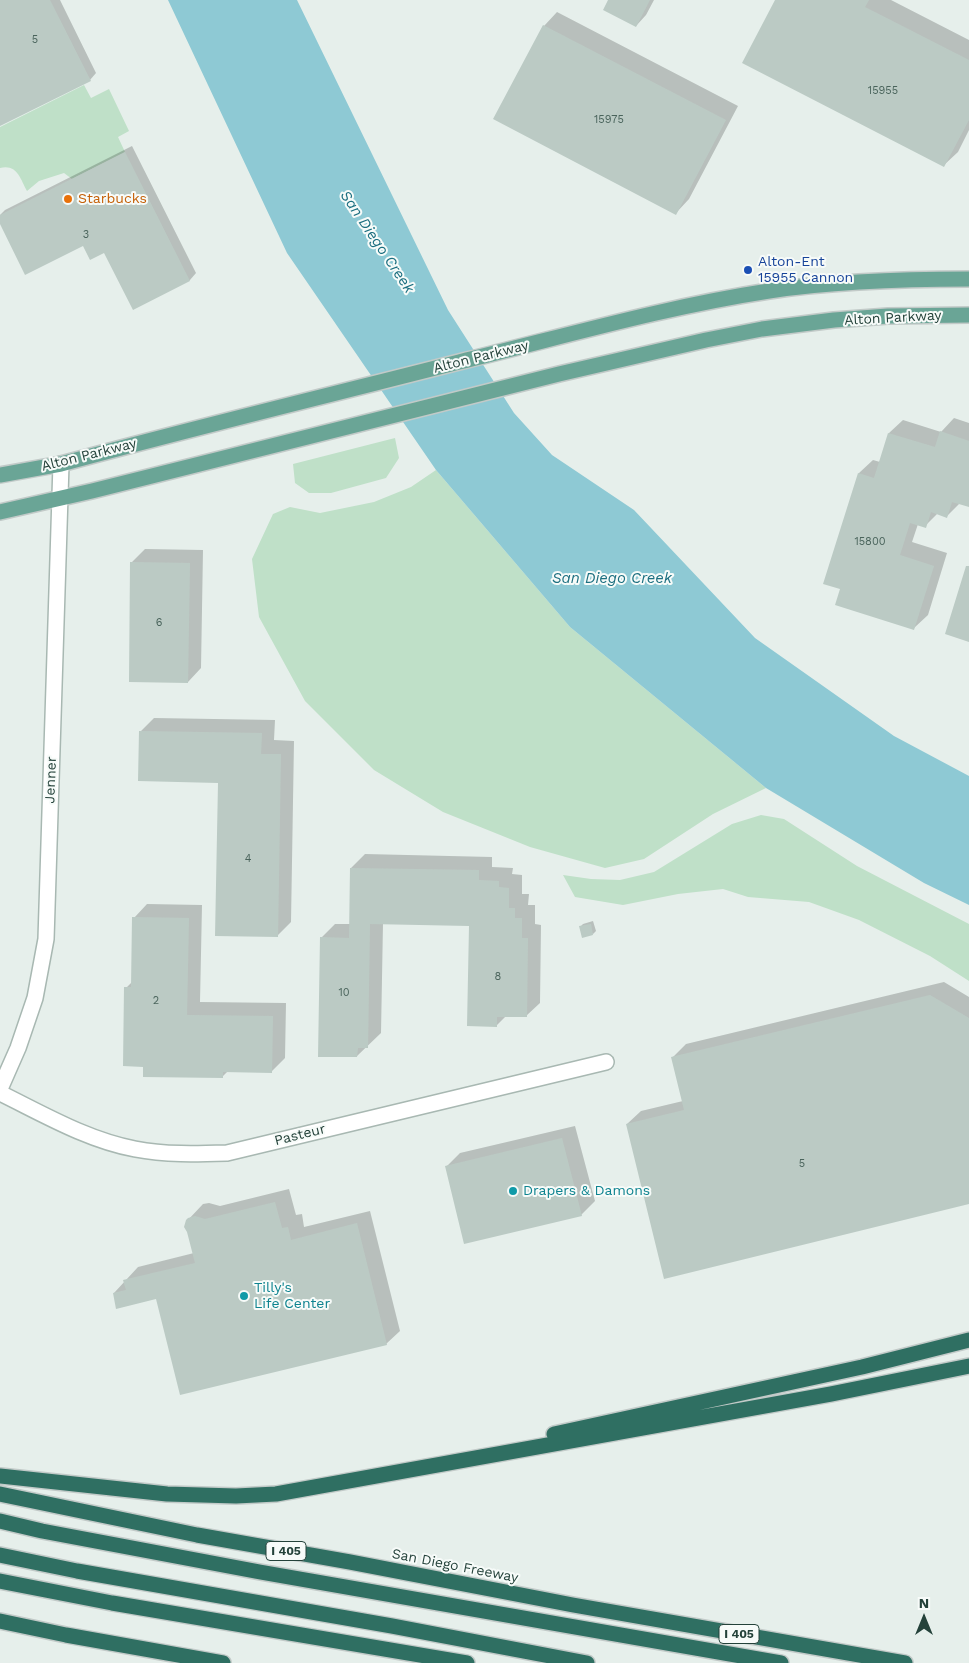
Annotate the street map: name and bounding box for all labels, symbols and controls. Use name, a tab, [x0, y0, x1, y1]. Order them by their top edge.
house number: 5	[32, 33, 38, 47]
house number: 15955	[868, 84, 898, 98]
house number: 15975	[594, 113, 624, 127]
water label: San Diego Creek	[336, 187, 418, 297]
place label: Starbucks	[78, 191, 147, 207]
marker: Starbucks	[62, 193, 74, 205]
house number: 3	[83, 228, 89, 242]
place label: Alton-Ent 15955 Cannon	[758, 254, 853, 286]
marker: Alton-Ent 15955 Cannon	[742, 264, 754, 276]
street label: Alton Parkway	[844, 307, 942, 329]
street label: Alton Parkway	[432, 337, 530, 377]
street label: Alton Parkway	[40, 435, 138, 475]
house number: 15800	[854, 535, 886, 549]
water label: San Diego Creek	[552, 570, 672, 588]
house number: 6	[156, 616, 162, 630]
street label: Jenner	[42, 756, 60, 804]
house number: 4	[245, 852, 251, 866]
house number: 8	[495, 970, 501, 984]
house number: 10	[338, 986, 350, 1000]
house number: 2	[153, 994, 159, 1008]
street label: Pasteur	[273, 1121, 327, 1149]
house number: 5	[799, 1157, 805, 1171]
place label: Drapers & Damons	[523, 1183, 650, 1199]
marker: Drapers & Damons	[507, 1185, 519, 1197]
place label: Tilly's Life Center	[254, 1280, 330, 1312]
marker: Tilly's Life Center	[238, 1290, 250, 1302]
road number: I 405	[266, 1542, 306, 1560]
street label: San Diego Freeway	[390, 1546, 520, 1586]
north arrow	[899, 1593, 949, 1643]
text: N	[919, 1595, 929, 1611]
road number: I 405	[719, 1625, 759, 1644]

